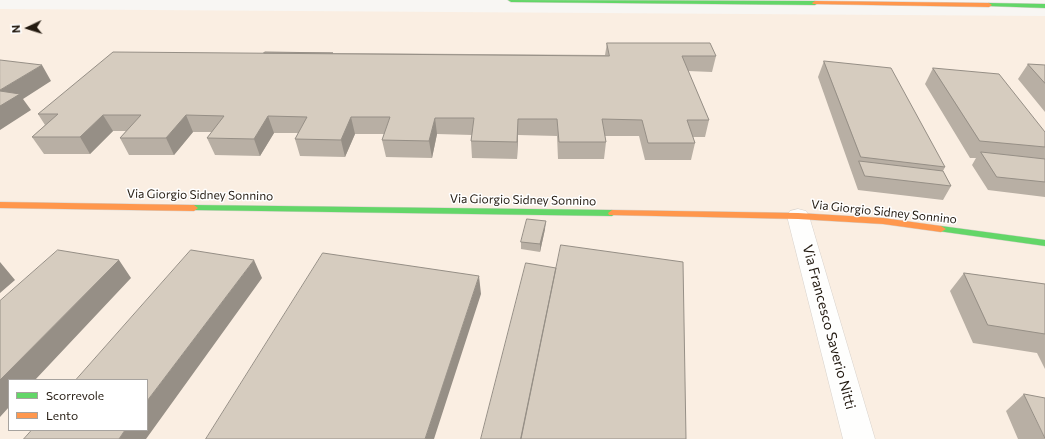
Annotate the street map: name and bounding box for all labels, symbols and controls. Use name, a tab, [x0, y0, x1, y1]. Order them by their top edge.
north arrow	[8, 8, 48, 48]
text: N	[9, 24, 22, 33]
street label: Via Giorgio Sidney Sonnino	[127, 187, 273, 203]
street label: Via Giorgio Sidney Sonnino	[450, 192, 596, 208]
street label: Via Giorgio Sidney Sonnino	[810, 197, 958, 227]
street label: Via Francesco Saverio Nitti	[799, 243, 859, 411]
legend	[8, 379, 148, 431]
text: Scorrevole	[46, 388, 104, 402]
text: Lento	[46, 408, 78, 422]

